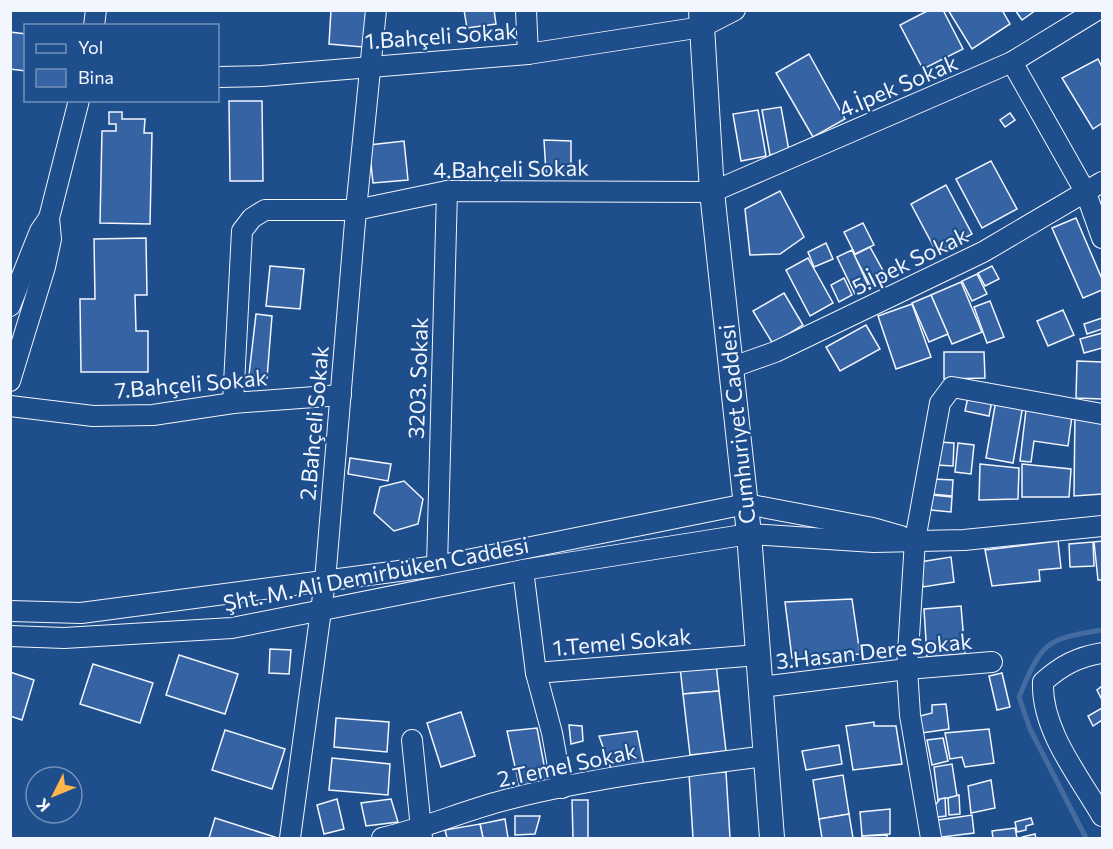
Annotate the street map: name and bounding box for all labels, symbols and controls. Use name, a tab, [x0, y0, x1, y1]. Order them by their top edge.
street label: 1.Bahçeli Sokak	[364, 17, 518, 54]
legend	[24, 24, 219, 102]
text: Yol	[78, 36, 103, 58]
street label: 4.İpek Sokak	[834, 48, 961, 123]
text: Bina	[78, 66, 114, 88]
street label: 4.Bahçeli Sokak	[433, 154, 589, 183]
street label: 5.İpek Sokak	[847, 221, 972, 300]
street label: 3203. Sokak	[402, 317, 433, 439]
street label: Cumhuriyet Caddesi	[713, 323, 760, 525]
street label: 2.Bahçeli Sokak	[293, 344, 334, 501]
street label: 7.Bahçeli Sokak	[114, 363, 268, 404]
street label: Şht. M. Ali Demirbüken Caddesi	[221, 531, 531, 616]
street label: 1.Temel Sokak	[552, 622, 692, 661]
street label: 3.Hasan Dere Sokak	[775, 627, 973, 674]
street label: 2.Temel Sokak	[495, 737, 639, 792]
north arrow	[24, 765, 84, 825]
text: K	[32, 795, 53, 816]

